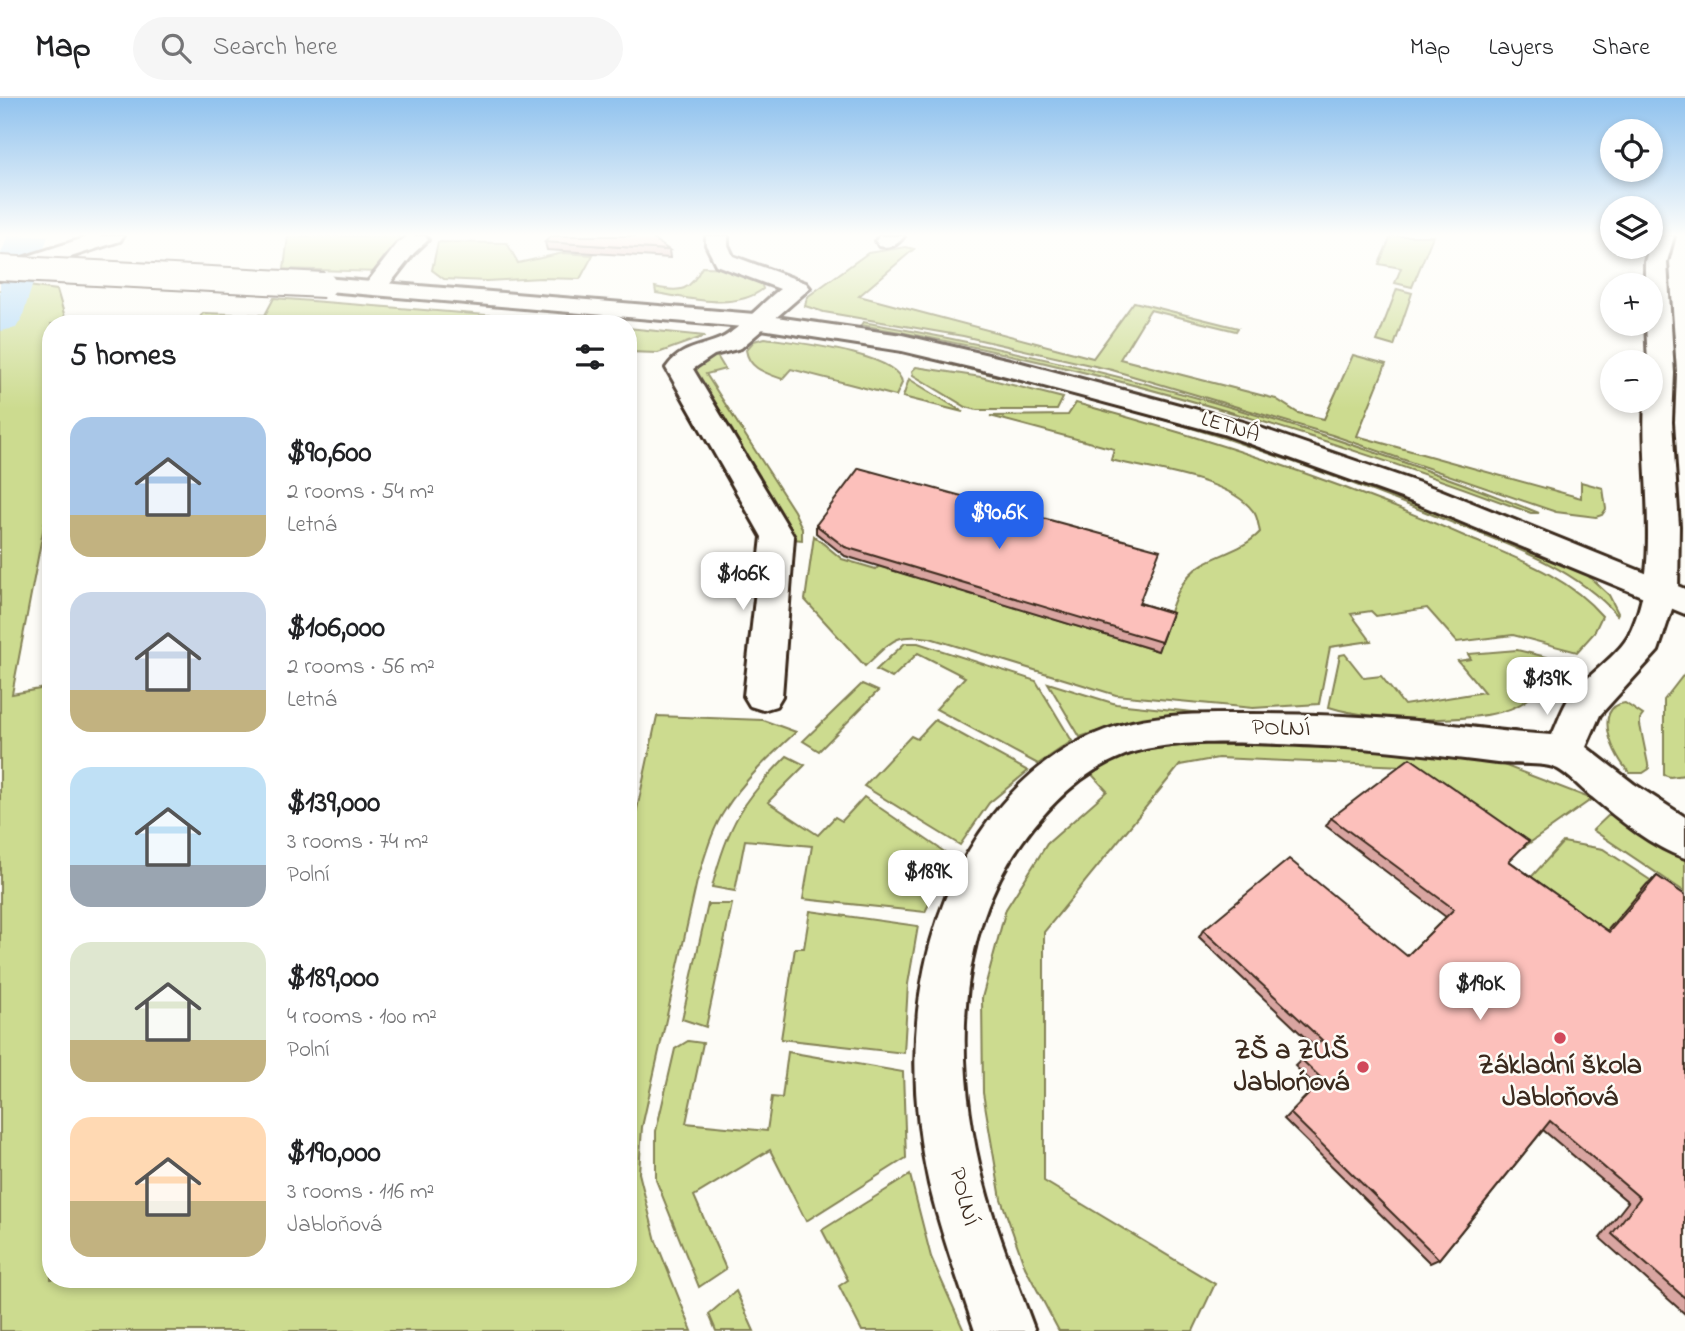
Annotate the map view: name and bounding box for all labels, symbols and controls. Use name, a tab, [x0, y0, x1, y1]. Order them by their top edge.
search box	[133, 17, 623, 80]
text: Map	[35, 24, 91, 72]
icon: search	[157, 29, 195, 67]
text: Search here	[213, 29, 337, 67]
text: Map	[1410, 31, 1450, 66]
text: Layers	[1488, 31, 1554, 66]
text: Share	[1592, 31, 1650, 66]
map controls	[1600, 119, 1663, 413]
button: locate	[1600, 119, 1663, 182]
button: layers	[1600, 196, 1663, 259]
button: +	[1600, 273, 1663, 336]
text: 5 homes	[70, 335, 177, 379]
icon: filters	[571, 338, 609, 376]
button: −	[1600, 350, 1663, 413]
street label: LETNÁ	[1197, 404, 1263, 451]
text: $90,600	[287, 432, 371, 476]
icon: home	[126, 445, 210, 529]
text: 2 rooms · 54 m²	[287, 476, 434, 509]
pin: $90.6K	[942, 491, 1056, 551]
text: $90.6K	[971, 497, 1027, 530]
text: Letná	[287, 509, 337, 542]
pin: $106K	[694, 552, 792, 612]
text: $106K	[717, 558, 769, 591]
text: $106,000	[287, 607, 385, 651]
icon: home	[126, 620, 210, 704]
text: 2 rooms · 56 m²	[287, 651, 435, 684]
pin: $139K	[1498, 658, 1596, 717]
text: $139K	[1523, 663, 1571, 696]
text: Letná	[287, 684, 337, 717]
street label: POLNÍ	[1251, 711, 1311, 747]
text: $139,000	[287, 782, 380, 826]
icon: home	[126, 795, 210, 879]
text: 3 rooms · 74 m²	[287, 826, 429, 859]
pin: $189K	[879, 850, 977, 910]
text: $189K	[904, 856, 952, 889]
text: Polní	[287, 859, 330, 892]
text: $189,000	[287, 957, 379, 1001]
pin: $190K	[1431, 962, 1529, 1022]
text: $190K	[1455, 968, 1505, 1001]
icon: home	[126, 970, 210, 1054]
text: 4 rooms · 100 m²	[287, 1001, 437, 1034]
marker: Základní škola Jabloňová	[1552, 1030, 1568, 1046]
place label: ZŠ a ZUŠ Jablońová	[1234, 1031, 1350, 1104]
text: Polní	[287, 1034, 330, 1067]
place label: Základní škola Jabloňová	[1478, 1046, 1642, 1119]
marker: ZŠ a ZUŠ Jablońová	[1355, 1059, 1371, 1075]
text: $190,000	[287, 1132, 381, 1176]
icon: home	[126, 1145, 210, 1229]
street label: POLNÍ	[938, 1164, 988, 1230]
text: 3 rooms · 116 m²	[287, 1176, 434, 1209]
text: Jabloňová	[287, 1209, 382, 1242]

